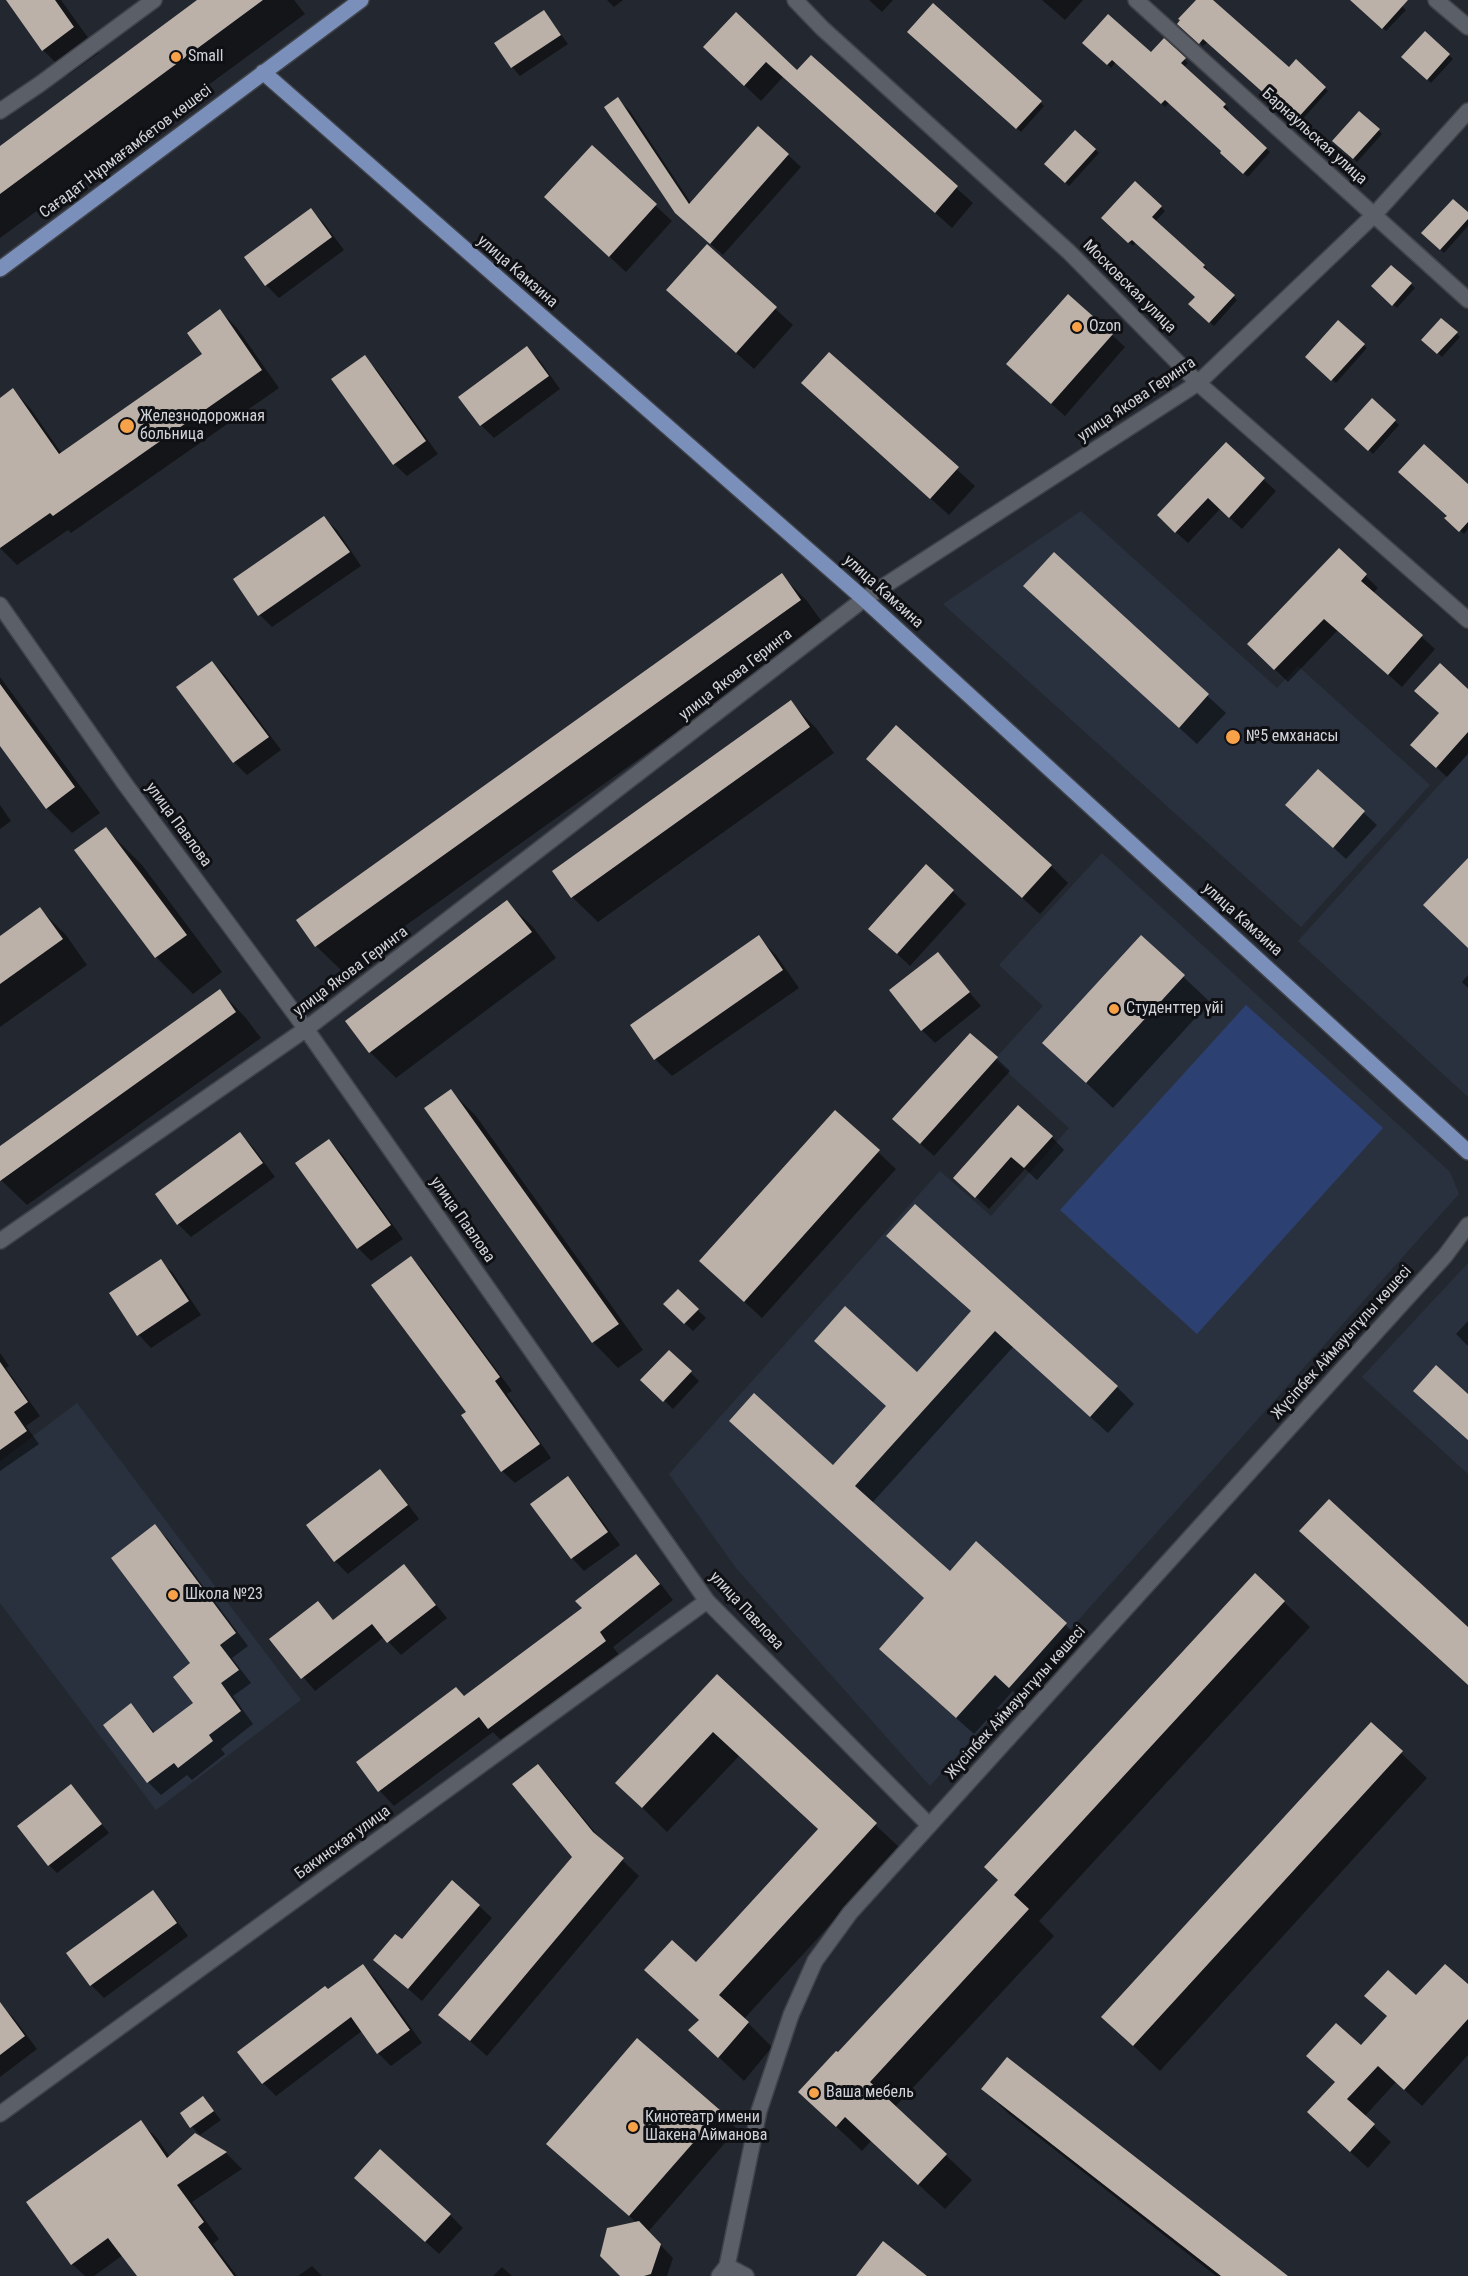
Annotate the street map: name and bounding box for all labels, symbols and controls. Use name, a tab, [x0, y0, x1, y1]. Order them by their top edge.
place label: Small	[188, 47, 223, 67]
marker: Small	[169, 50, 183, 64]
street label: Сағадат Нұрмағамбетов көшесі	[36, 81, 216, 223]
street label: Барнаульская улица	[1257, 85, 1371, 189]
street label: улица Камзина	[473, 232, 561, 312]
street label: Московская улица	[1078, 236, 1180, 338]
place label: Ozon	[1089, 317, 1121, 337]
marker: Ozon	[1070, 320, 1084, 334]
street label: улица Якова Геринга	[1074, 353, 1200, 447]
place label: Железнодорожная больница	[140, 407, 265, 445]
marker: Железнодорожная больница	[118, 417, 136, 435]
street label: улица Камзина	[839, 551, 927, 633]
street label: улица Якова Геринга	[676, 625, 796, 725]
place label: №5 емханасы	[1246, 727, 1338, 747]
marker: №5 емханасы	[1224, 728, 1242, 746]
street label: улица Павлова	[141, 779, 215, 871]
street label: улица Камзина	[1198, 879, 1286, 961]
street label: улица Якова Геринга	[290, 923, 412, 1021]
place label: Студенттер үйі	[1126, 999, 1223, 1019]
marker: Студенттер үйі	[1107, 1002, 1121, 1016]
street label: улица Павлова	[425, 1174, 499, 1266]
street label: Жүсіпбек Аймауытұлы көшесі	[1268, 1262, 1416, 1424]
street label: улица Павлова	[705, 1568, 787, 1654]
place label: Школа №23	[185, 1585, 263, 1605]
marker: Школа №23	[166, 1588, 180, 1602]
street label: Жүсіпбек Аймауытұлы көшесі	[942, 1622, 1090, 1784]
street label: Бакинская улица	[292, 1802, 394, 1884]
place label: Ваша мебель	[826, 2083, 914, 2103]
marker: Ваша мебель	[807, 2086, 821, 2100]
place label: Кинотеатр имени Шакена Айманова	[645, 2108, 768, 2146]
marker: Кинотеатр имени Шакена Айманова	[626, 2120, 640, 2134]

